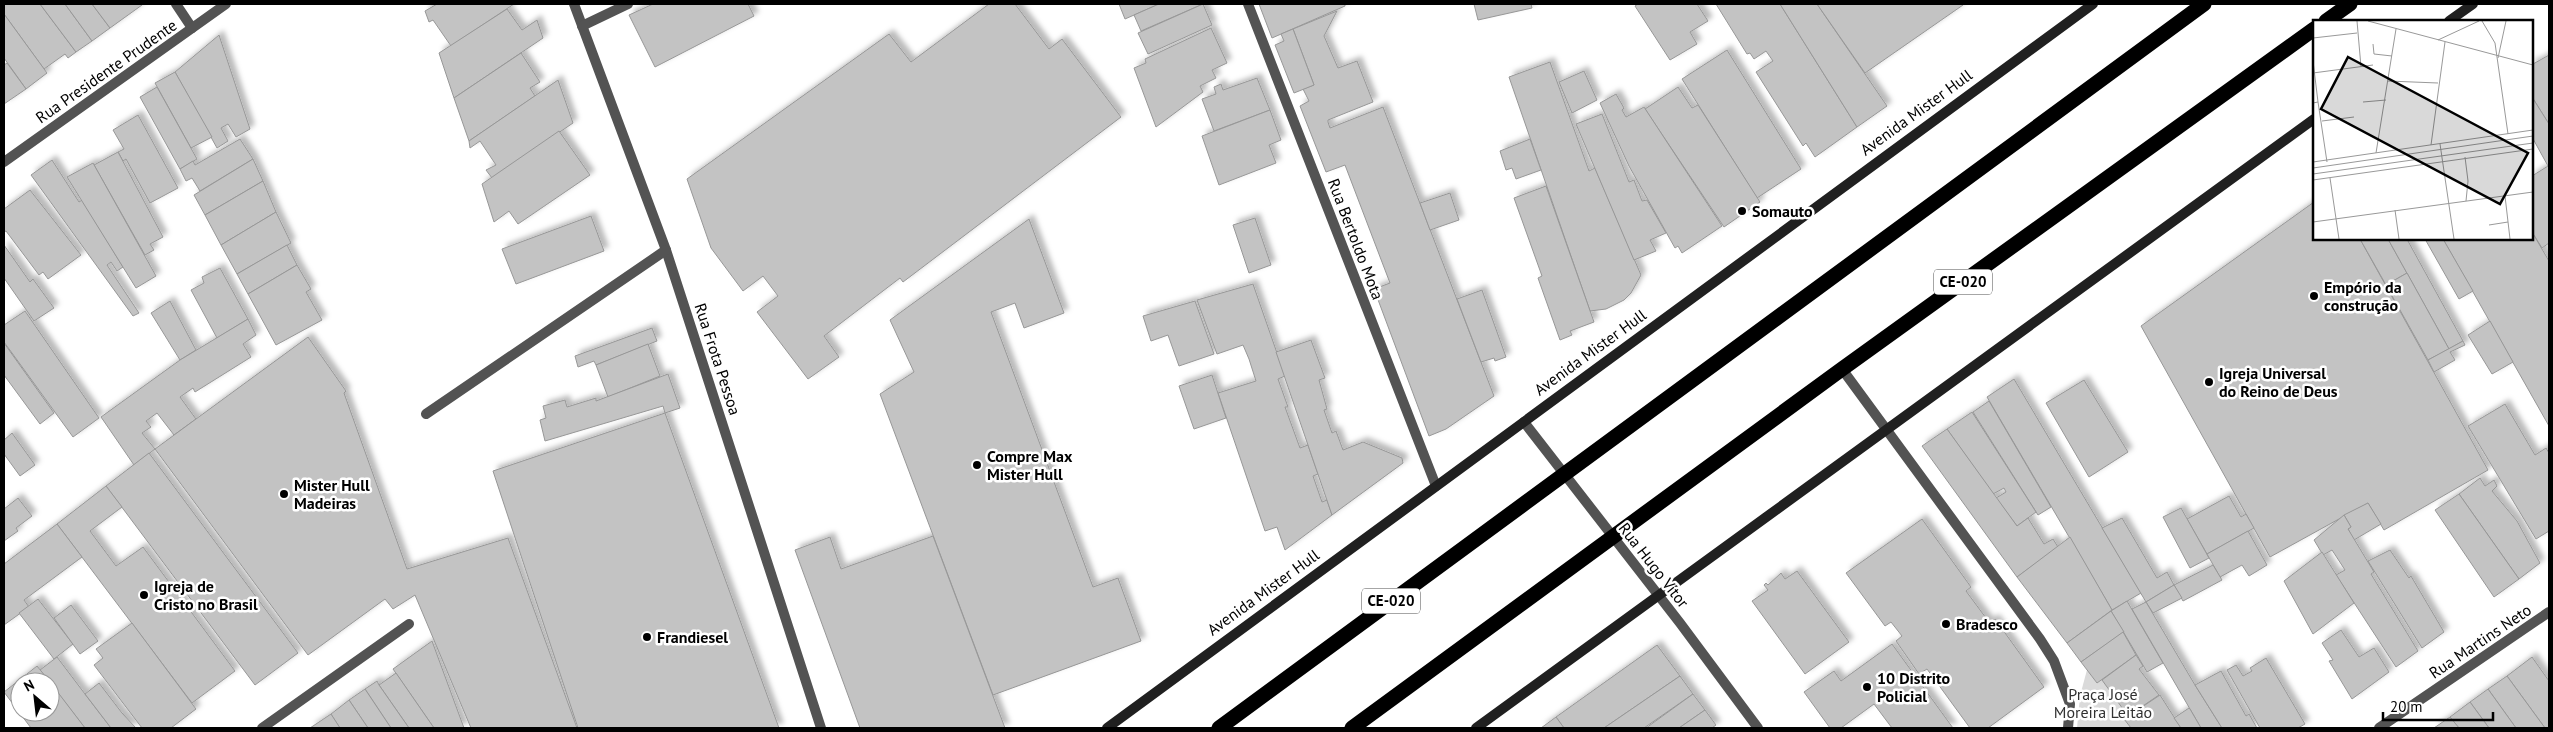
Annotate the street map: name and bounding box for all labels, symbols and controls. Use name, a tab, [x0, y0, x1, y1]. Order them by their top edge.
street label: Rua Presidente Prudente	[32, 15, 180, 127]
inset map	[2313, 20, 2533, 240]
street label: Avenida Mister Hull	[1856, 64, 1976, 159]
street label: Rua Bertoldo Mota	[1324, 176, 1388, 302]
place label: Somauto	[1752, 201, 1813, 221]
marker: Somauto	[1736, 205, 1748, 217]
road number: CE-020	[1934, 270, 1992, 294]
place label: Empório da construção	[2324, 277, 2402, 315]
marker: Empório da construção	[2308, 290, 2320, 302]
street label: Rua Frota Pessoa	[690, 300, 746, 418]
street label: Avenida Mister Hull	[1530, 304, 1650, 399]
place label: Igreja Universal do Reino de Deus	[2219, 363, 2338, 401]
marker: Igreja Universal do Reino de Deus	[2203, 376, 2215, 388]
place label: Compre Max Mister Hull	[987, 446, 1073, 484]
marker: Compre Max Mister Hull	[971, 459, 983, 471]
place label: Mister Hull Madeiras	[294, 475, 370, 513]
marker: Mister Hull Madeiras	[278, 488, 290, 500]
street label: Rua Hugo Vítor	[1615, 518, 1694, 612]
street label: Avenida Mister Hull	[1203, 544, 1323, 639]
place label: Igreja de Cristo no Brasil	[154, 576, 258, 614]
road number: CE-020	[1362, 588, 1420, 614]
marker: Igreja de Cristo no Brasil	[138, 589, 150, 601]
street label: Rua Martins Neto	[2425, 599, 2535, 683]
place label: Bradesco	[1956, 614, 2018, 634]
marker: Bradesco	[1940, 618, 1952, 630]
place label: Frandiesel	[657, 627, 728, 647]
marker: Frandiesel	[641, 631, 653, 643]
place label: 10 Distrito Policial	[1877, 668, 1951, 706]
north arrow	[10, 672, 60, 722]
text: N	[21, 675, 37, 696]
marker: 10 Distrito Policial	[1861, 681, 1873, 693]
park label: Praça José Moreira Leitão	[2054, 684, 2152, 722]
scale bar	[2383, 690, 2493, 722]
text: 20 m	[2390, 697, 2423, 716]

